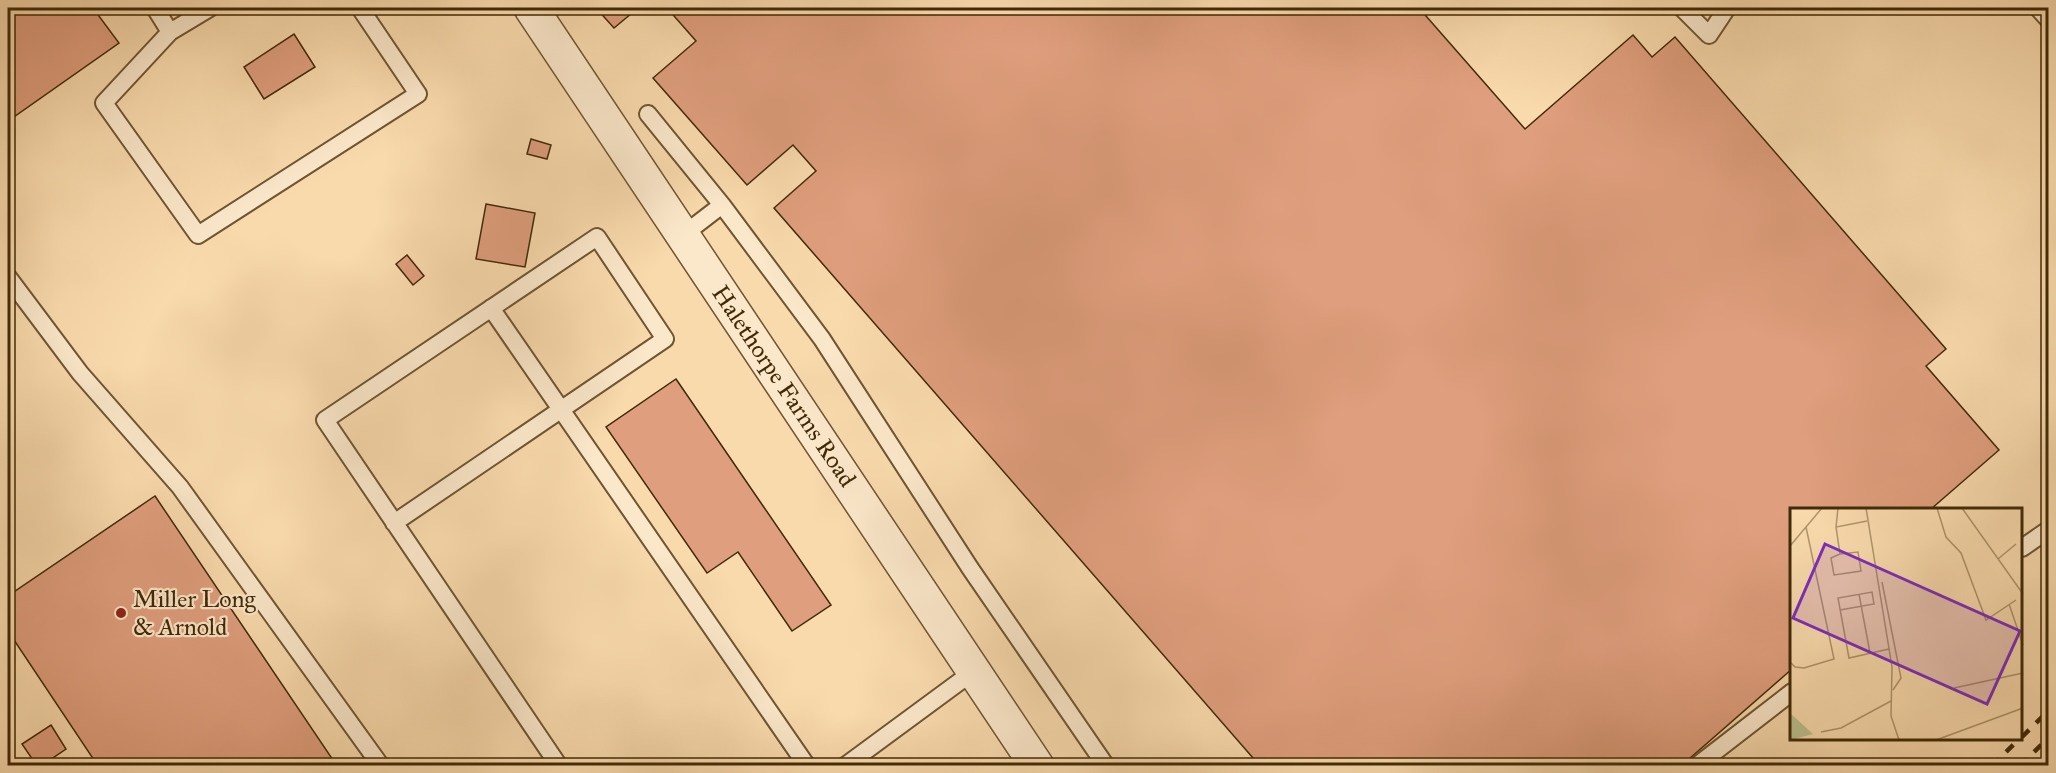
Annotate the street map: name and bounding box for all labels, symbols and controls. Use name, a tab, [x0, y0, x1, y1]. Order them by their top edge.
street label: Halethorpe Farms Road	[705, 279, 863, 493]
inset map	[1790, 508, 2023, 740]
place label: Miller Long & Arnold	[133, 584, 256, 642]
marker: Miller Long & Arnold	[114, 606, 128, 620]

